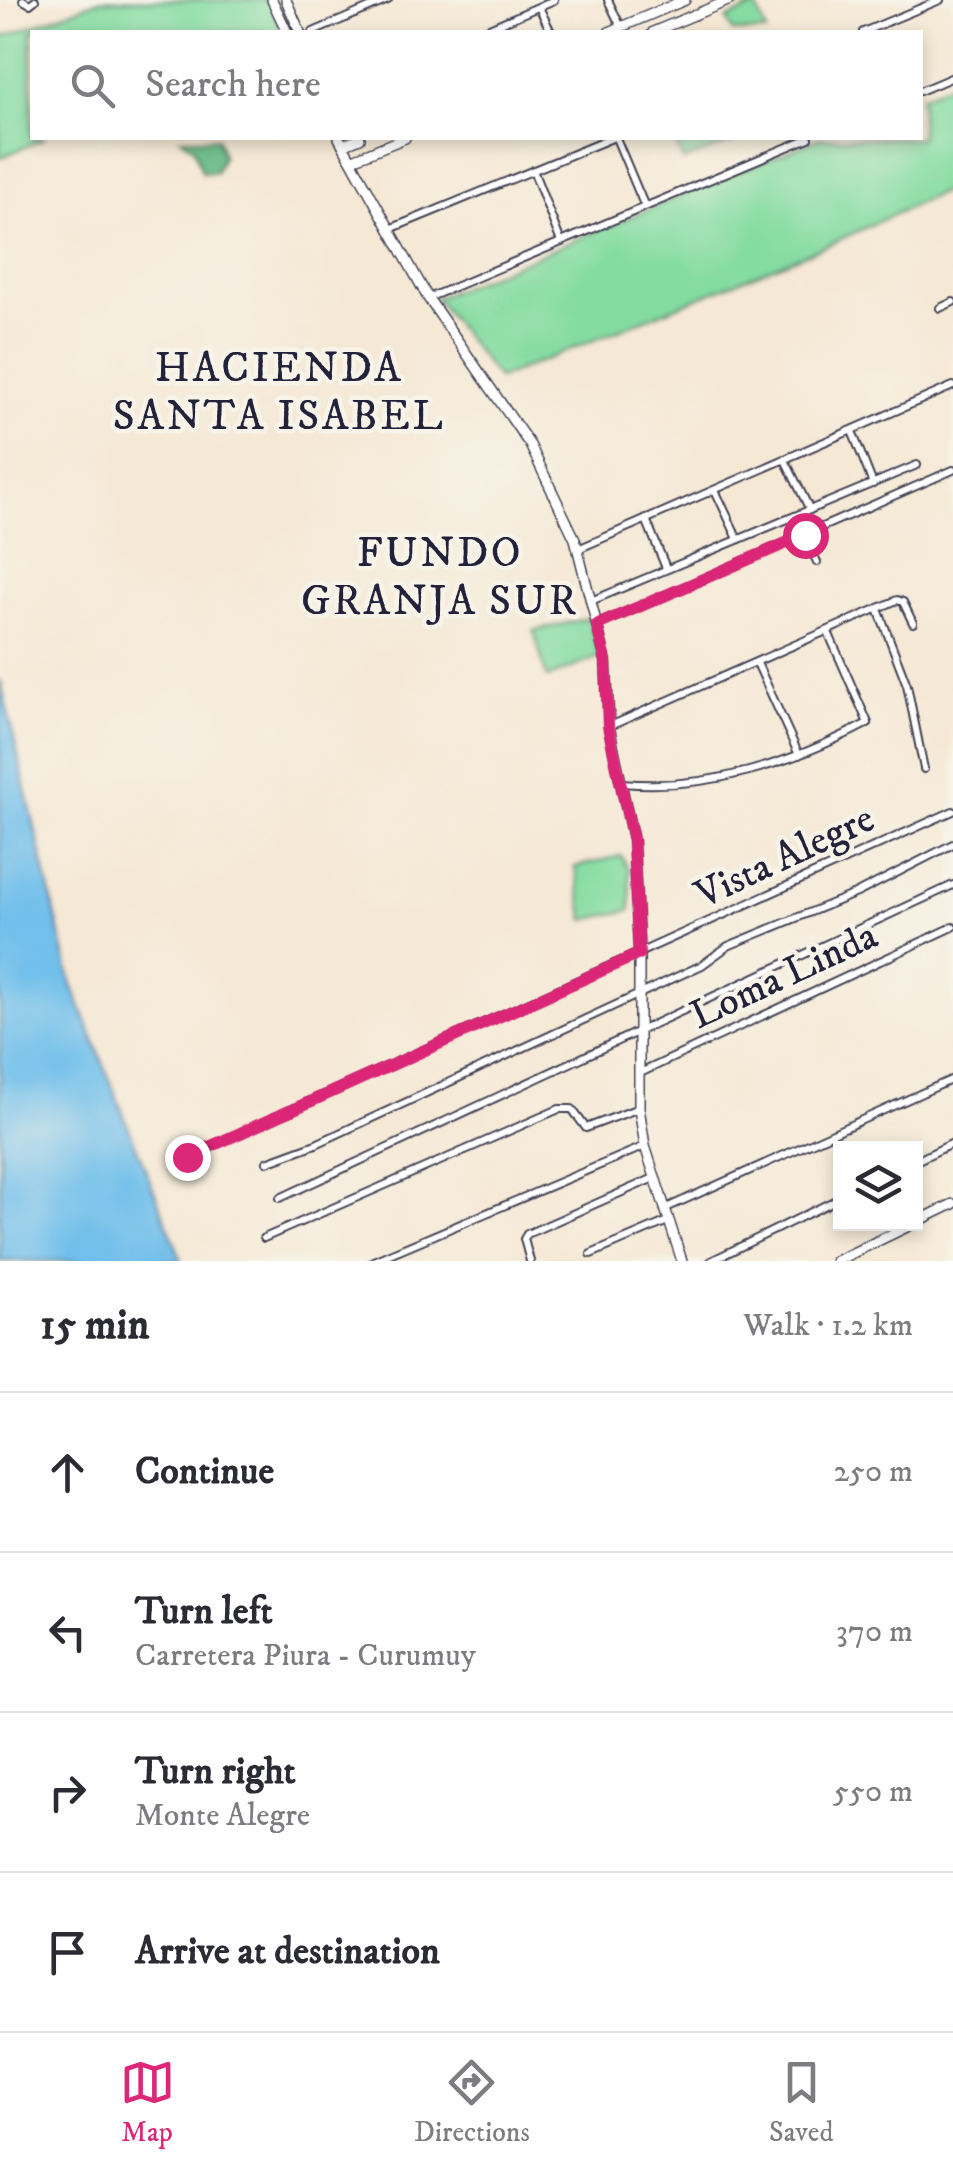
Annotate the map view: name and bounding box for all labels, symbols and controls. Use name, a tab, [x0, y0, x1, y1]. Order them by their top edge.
search box	[30, 30, 923, 140]
icon: search	[65, 58, 120, 113]
text: Search here	[145, 61, 321, 109]
district label: HACIENDA SANTA ISABEL	[113, 343, 445, 443]
route start	[783, 513, 829, 559]
district label: FUNDO GRANJA SUR	[301, 528, 579, 628]
street label: Vista Alegre	[687, 795, 883, 921]
street label: Loma Linda	[683, 912, 886, 1042]
route end	[165, 1135, 211, 1181]
map controls	[833, 1141, 923, 1231]
button: layers	[833, 1141, 923, 1231]
text: 15 min	[40, 1300, 149, 1352]
text: Walk · 1.2 km	[743, 1306, 913, 1346]
icon: ahead	[40, 1445, 95, 1500]
text: Continue	[135, 1448, 274, 1496]
text: 250 m	[833, 1452, 913, 1492]
text: Turn left	[135, 1588, 273, 1636]
icon: left	[40, 1605, 95, 1660]
text: 370 m	[836, 1612, 913, 1652]
text: Carretera Piura - Curumuy	[135, 1636, 476, 1676]
text: Turn right	[135, 1748, 296, 1796]
icon: right	[40, 1765, 95, 1820]
text: 550 m	[833, 1772, 913, 1812]
text: Monte Alegre	[135, 1796, 310, 1836]
icon: arrive	[40, 1925, 95, 1980]
text: Arrive at destination	[135, 1928, 440, 1976]
tab: Map	[120, 2055, 175, 2150]
tab: Directions	[414, 2055, 530, 2150]
tab: Saved	[769, 2055, 833, 2150]

